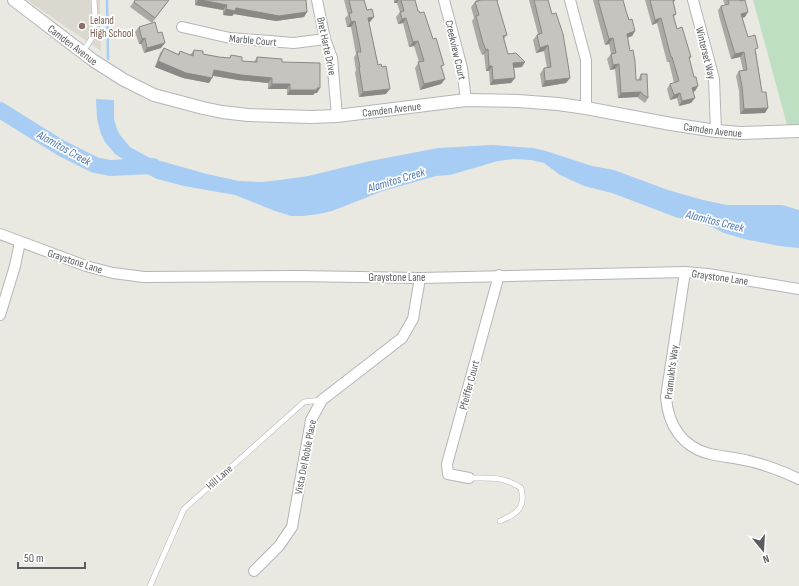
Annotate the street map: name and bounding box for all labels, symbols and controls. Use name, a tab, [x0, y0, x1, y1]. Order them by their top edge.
place label: Leland High School	[90, 14, 133, 40]
street label: Bret Harte Drive	[314, 16, 339, 76]
street label: Creekview Court	[442, 19, 469, 82]
marker: Leland High School	[77, 21, 87, 31]
street label: Camden Avenue	[45, 22, 100, 68]
street label: Winterset Way	[693, 26, 718, 81]
street label: Marble Court	[229, 32, 278, 49]
street label: Camden Avenue	[362, 100, 422, 120]
street label: Camden Avenue	[682, 120, 742, 140]
water label: Alamitos Creek	[33, 127, 94, 170]
water label: Alamitos Creek	[365, 165, 427, 197]
water label: Alamitos Creek	[683, 207, 746, 236]
street label: Graystone Lane	[46, 246, 104, 276]
street label: Graystone Lane	[691, 267, 749, 288]
street label: Graystone Lane	[369, 271, 426, 284]
street label: Pramukh's Way	[662, 343, 681, 400]
street label: Pfeiffer Court	[457, 358, 482, 411]
street label: Vista Del Roble Place	[292, 419, 319, 496]
street label: Hill Lane	[203, 462, 235, 493]
north arrow	[743, 530, 783, 570]
scale bar	[18, 544, 85, 570]
text: 50 m	[24, 551, 44, 566]
text: N	[761, 552, 771, 566]

